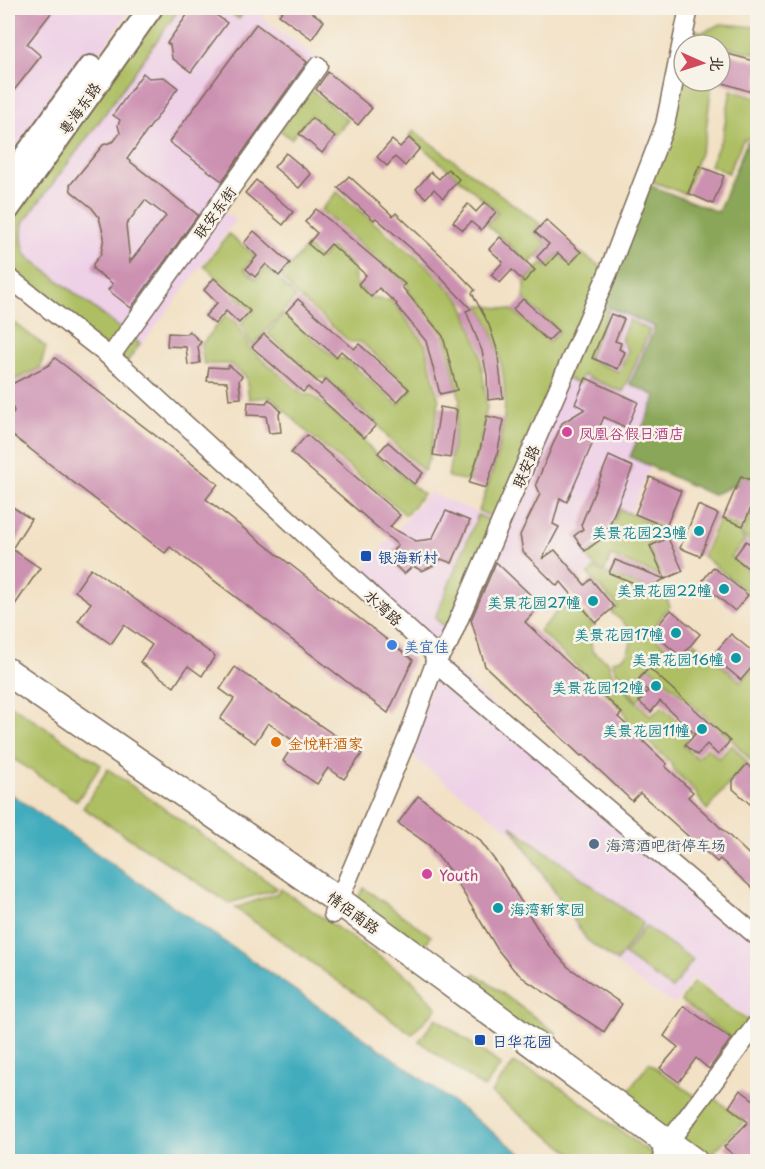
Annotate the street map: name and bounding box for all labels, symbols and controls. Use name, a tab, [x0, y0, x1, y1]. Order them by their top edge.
north arrow	[672, 33, 732, 93]
text: 北	[706, 55, 730, 72]
street label: 粤海东路	[52, 77, 106, 139]
street label: 联安东街	[187, 181, 241, 243]
place label: 凤凰谷假日酒店	[579, 421, 684, 444]
marker: 凤凰谷假日酒店	[560, 425, 574, 439]
street label: 联安路	[506, 441, 544, 491]
place label: 美景花园23幢	[592, 520, 687, 543]
marker: 美景花园23幢	[692, 524, 706, 538]
place label: 银海新村	[378, 545, 438, 568]
marker: 银海新村	[359, 549, 373, 563]
place label: 美景花园22幢	[617, 578, 712, 601]
marker: 美景花园22幢	[717, 582, 731, 596]
street label: 水湾路	[360, 583, 408, 631]
place label: 美景花园27幢	[487, 590, 581, 613]
marker: 美景花园27幢	[586, 594, 600, 608]
place label: 美景花园17幢	[574, 622, 664, 645]
marker: 美景花园17幢	[669, 626, 683, 640]
place label: 美宜佳	[404, 634, 449, 657]
marker: 美宜佳	[385, 638, 399, 652]
place label: 美景花园16幢	[632, 647, 724, 670]
marker: 美景花园16幢	[729, 651, 743, 665]
place label: 美景花园12幢	[552, 675, 644, 698]
marker: 美景花园12幢	[649, 679, 663, 693]
place label: 美景花园11幢	[602, 718, 690, 741]
marker: 美景花园11幢	[695, 722, 709, 736]
place label: 金悅軒酒家	[288, 731, 363, 754]
marker: 金悅軒酒家	[269, 735, 283, 749]
place label: 海湾酒吧街停车场	[606, 833, 726, 856]
marker: 海湾酒吧街停车场	[587, 837, 601, 851]
place label: Youth	[439, 863, 478, 886]
marker: Youth	[420, 867, 434, 881]
street label: 情侣南路	[323, 885, 385, 939]
place label: 海湾新家园	[510, 897, 585, 920]
marker: 海湾新家园	[491, 901, 505, 915]
place label: 日华花园	[492, 1029, 552, 1052]
marker: 日华花园	[473, 1033, 487, 1047]

